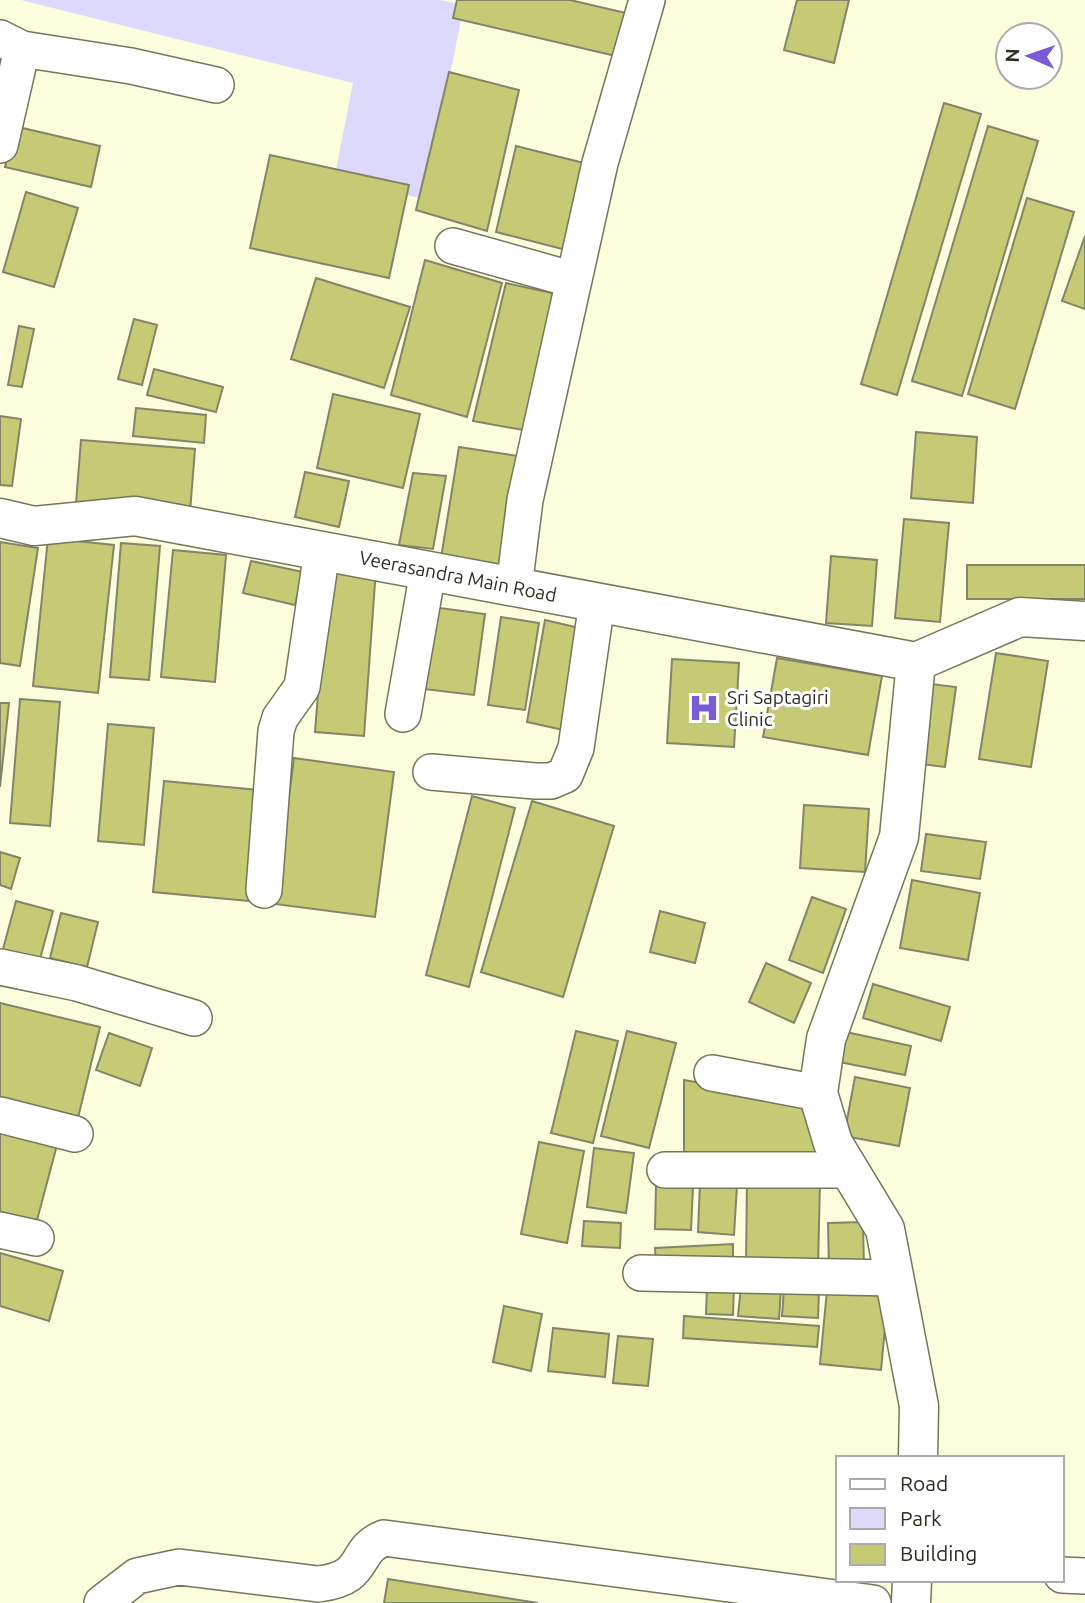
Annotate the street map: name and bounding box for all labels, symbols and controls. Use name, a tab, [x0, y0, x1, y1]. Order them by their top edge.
north arrow	[994, 21, 1064, 91]
text: N	[1001, 48, 1023, 63]
street label: Veerasandra Main Road	[358, 546, 558, 606]
place label: Sri Saptagiri Clinic	[727, 686, 829, 730]
hospital icon: Sri Saptagiri Clinic	[687, 691, 721, 725]
legend	[836, 1456, 1064, 1582]
text: Road	[900, 1471, 948, 1495]
text: Park	[900, 1506, 942, 1530]
text: Building	[900, 1541, 977, 1565]

